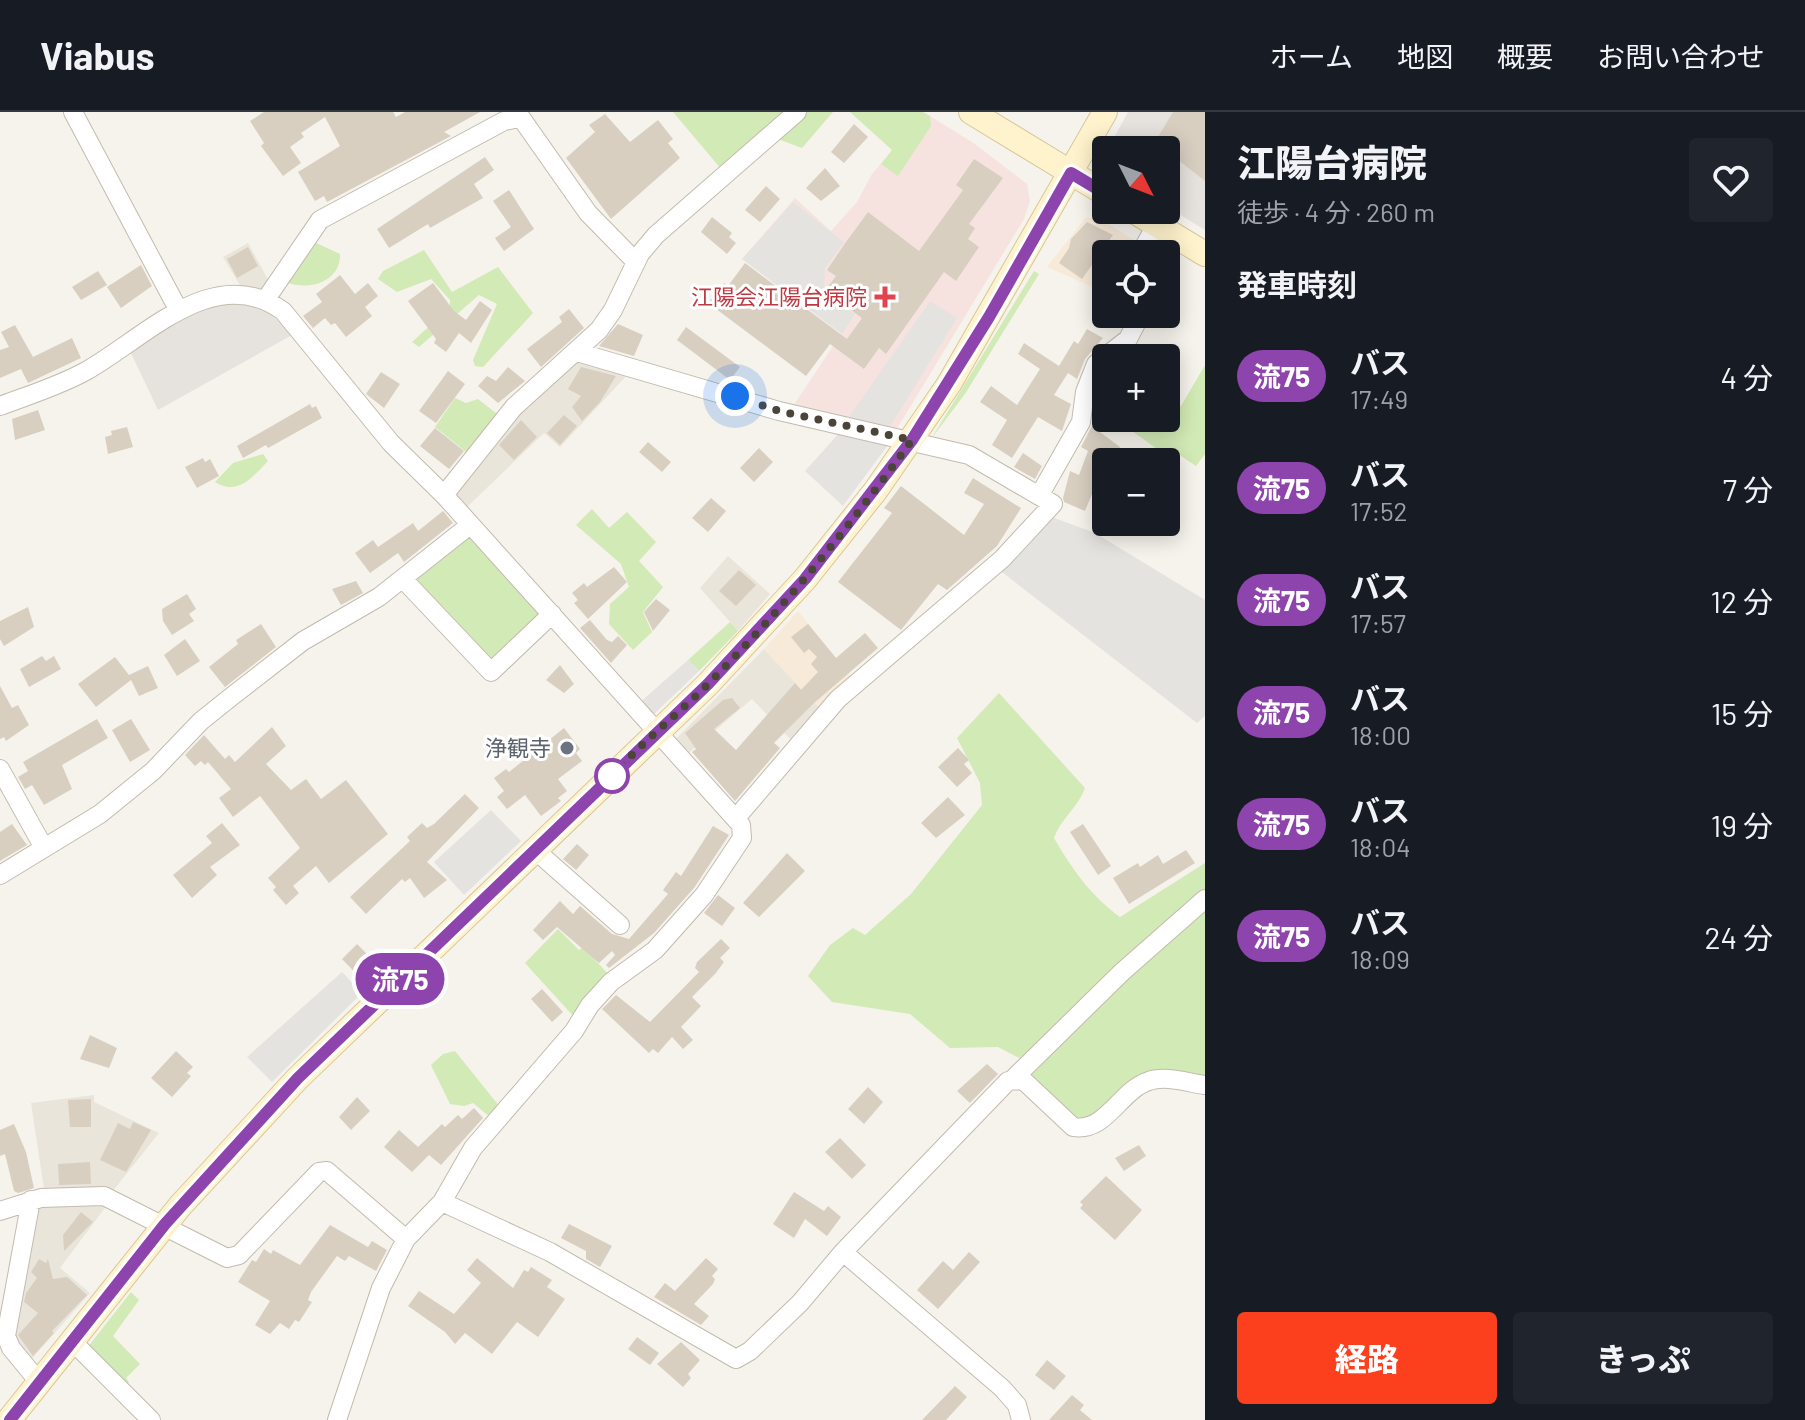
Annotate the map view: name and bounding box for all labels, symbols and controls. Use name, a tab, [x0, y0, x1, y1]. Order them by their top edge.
text: Viabus	[40, 32, 155, 78]
text: ホーム	[1270, 39, 1353, 73]
text: 地図	[1397, 39, 1453, 73]
text: 概要	[1497, 39, 1553, 73]
text: お問い合わせ	[1597, 39, 1765, 73]
north arrow	[1092, 136, 1180, 224]
map controls	[1092, 136, 1180, 536]
button: heart	[1689, 138, 1773, 222]
text: 江陽台病院	[1237, 139, 1427, 185]
text: 徒歩 · 4 分 · 260 m	[1237, 196, 1435, 227]
button: locate	[1092, 240, 1180, 328]
text: 発車時刻	[1237, 266, 1357, 302]
place label: 江陽会江陽台病院	[691, 283, 867, 309]
marker: 江陽会江陽台病院	[874, 286, 896, 308]
button: +	[1092, 344, 1180, 432]
text: バス	[1350, 344, 1410, 380]
text: 流75	[1253, 359, 1310, 393]
text: 4 分	[1720, 359, 1773, 395]
your location	[715, 376, 755, 416]
text: 17:49	[1350, 383, 1408, 414]
button: −	[1092, 448, 1180, 536]
text: バス	[1350, 456, 1410, 492]
text: 流75	[1253, 471, 1310, 505]
text: 7 分	[1723, 471, 1773, 507]
text: 17:52	[1350, 495, 1408, 526]
text: バス	[1350, 568, 1410, 604]
text: 流75	[1253, 583, 1310, 617]
text: 12 分	[1710, 583, 1773, 619]
text: 17:57	[1350, 607, 1406, 638]
text: バス	[1350, 680, 1410, 716]
text: 流75	[1253, 695, 1310, 729]
text: 15 分	[1711, 695, 1773, 731]
text: 18:00	[1350, 719, 1411, 750]
place label: 浄観寺	[485, 734, 551, 760]
marker: 浄観寺	[558, 739, 576, 757]
unlabelled marker	[595, 759, 629, 793]
text: バス	[1350, 792, 1410, 828]
text: 流75	[1253, 807, 1310, 841]
text: 19 分	[1711, 807, 1773, 843]
text: 18:04	[1350, 831, 1410, 862]
text: バス	[1350, 904, 1410, 940]
text: 流75	[1253, 919, 1310, 953]
text: 24 分	[1704, 919, 1773, 955]
text: 18:09	[1350, 943, 1410, 974]
line badge: 流75	[354, 953, 446, 1005]
text: 流75	[372, 962, 428, 996]
button: 経路	[1237, 1312, 1497, 1404]
button: きっぷ	[1513, 1312, 1773, 1404]

